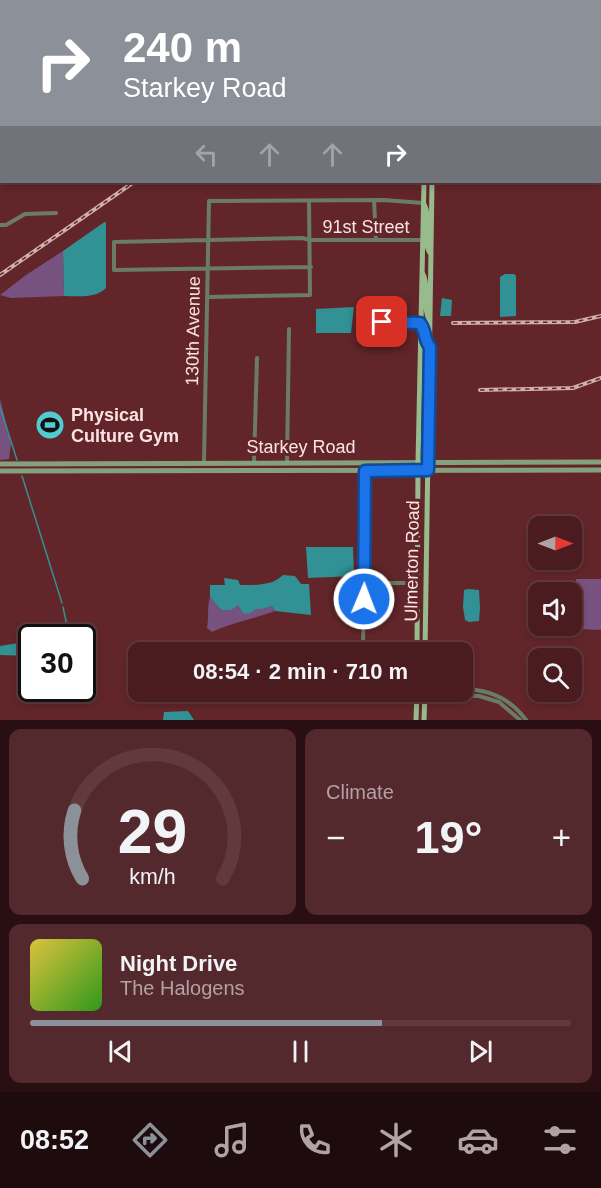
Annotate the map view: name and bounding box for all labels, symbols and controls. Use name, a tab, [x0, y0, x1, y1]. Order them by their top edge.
icon: right	[24, 24, 102, 102]
text: 240 m	[123, 24, 242, 71]
text: Starkey Road	[123, 73, 287, 103]
icon: left	[190, 138, 223, 171]
icon: ahead	[253, 138, 286, 171]
icon: ahead	[316, 138, 349, 171]
icon: right	[379, 138, 412, 171]
street label: 91st Street	[322, 217, 410, 237]
street label: 130th Avenue	[182, 276, 204, 386]
pin	[356, 296, 407, 347]
icon: arrive	[365, 305, 398, 338]
place label: Physical Culture Gym	[71, 405, 179, 446]
sports icon: Physical Culture Gym	[34, 409, 66, 441]
street label: Starkey Road	[246, 437, 356, 457]
street label: Ulmerton Road	[401, 500, 423, 622]
north arrow	[528, 516, 582, 570]
map controls	[528, 516, 582, 702]
position arrow	[332, 567, 396, 631]
button: sound	[528, 582, 582, 636]
speed limit sign: 30	[18, 624, 96, 702]
button: search	[528, 648, 582, 702]
text: 08:54 · 2 min · 710 m	[193, 659, 408, 684]
text: Climate	[326, 781, 394, 803]
text: 29	[118, 797, 187, 866]
text: 19°	[414, 812, 483, 863]
text: −	[326, 819, 345, 856]
text: +	[552, 819, 571, 856]
text: km/h	[129, 865, 176, 889]
text: Night Drive	[120, 951, 237, 976]
text: The Halogens	[120, 977, 245, 999]
icon: previous	[104, 1035, 137, 1068]
icon: pause	[284, 1035, 317, 1068]
icon: next	[464, 1035, 497, 1068]
icon: directions	[129, 1119, 171, 1161]
icon: music	[211, 1119, 253, 1161]
icon: phone	[293, 1119, 335, 1161]
icon: climate	[375, 1119, 417, 1161]
icon: car	[457, 1119, 499, 1161]
icon: filters	[539, 1119, 581, 1161]
text: 08:52	[20, 1125, 89, 1155]

